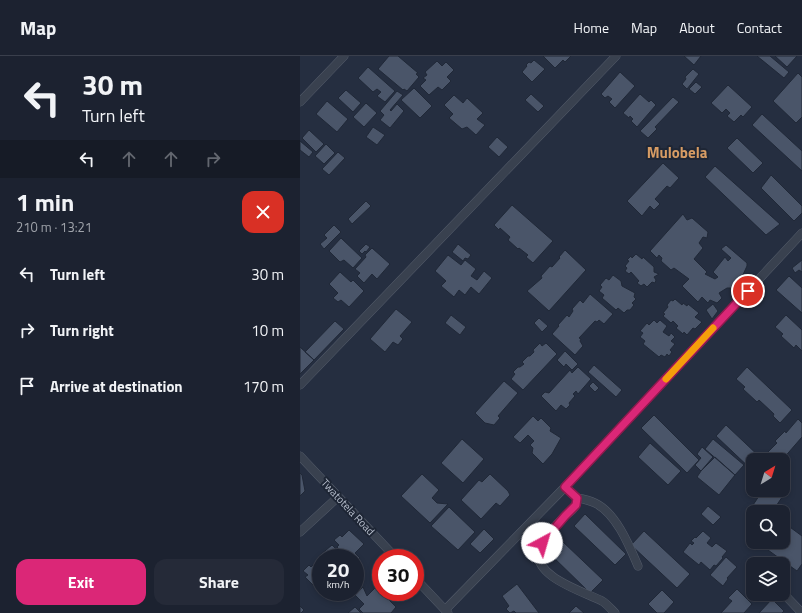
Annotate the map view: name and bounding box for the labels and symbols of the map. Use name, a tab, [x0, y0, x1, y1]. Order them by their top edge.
district label: Mulobela	[647, 141, 708, 164]
pin	[731, 274, 765, 308]
north arrow	[746, 453, 790, 497]
street label: Twatotela Road	[318, 475, 379, 539]
position arrow	[521, 522, 563, 564]
speed limit sign: 30	[372, 549, 424, 601]

